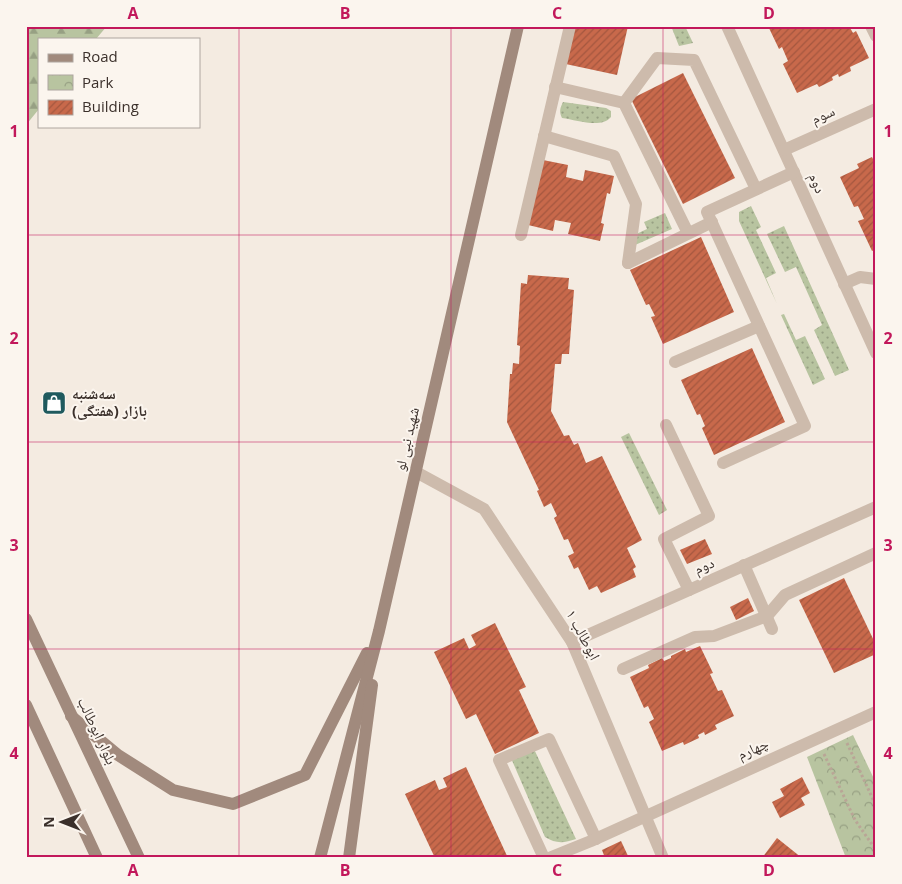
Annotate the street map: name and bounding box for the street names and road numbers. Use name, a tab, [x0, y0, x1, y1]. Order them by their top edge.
street label: سوم	[807, 100, 838, 129]
street label: دوم	[804, 169, 831, 196]
street label: شهید نبی لو	[389, 405, 424, 473]
street label: دوم	[690, 552, 717, 579]
street label: ابوطالب ۱	[562, 606, 606, 663]
street label: بلوار ابوطالب	[74, 694, 122, 767]
street label: چهارم	[734, 732, 772, 765]

